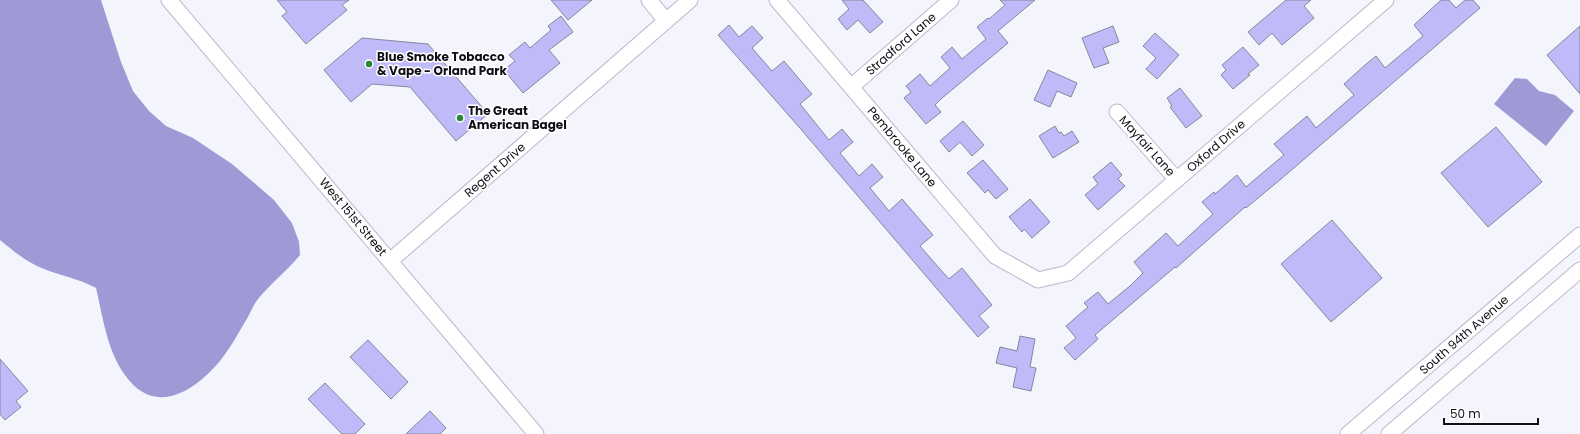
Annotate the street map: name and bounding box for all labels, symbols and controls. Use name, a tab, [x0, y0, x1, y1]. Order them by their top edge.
street label: Stradford Lane	[862, 8, 939, 79]
place label: Blue Smoke Tobacco & Vape - Orland Park	[377, 48, 507, 79]
marker: Blue Smoke Tobacco & Vape - Orland Park	[364, 59, 374, 69]
place label: The Great American Bagel	[468, 102, 567, 133]
street label: Pembrooke Lane	[864, 103, 941, 190]
street label: Mayfair Lane	[1116, 112, 1179, 180]
marker: The Great American Bagel	[455, 113, 465, 123]
street label: Oxford Drive	[1183, 115, 1249, 176]
street label: Regent Drive	[461, 138, 529, 201]
street label: West 151st Street	[316, 174, 391, 259]
street label: South 94th Avenue	[1415, 291, 1512, 378]
scale bar	[1444, 400, 1538, 426]
text: 50 m	[1450, 405, 1481, 422]

